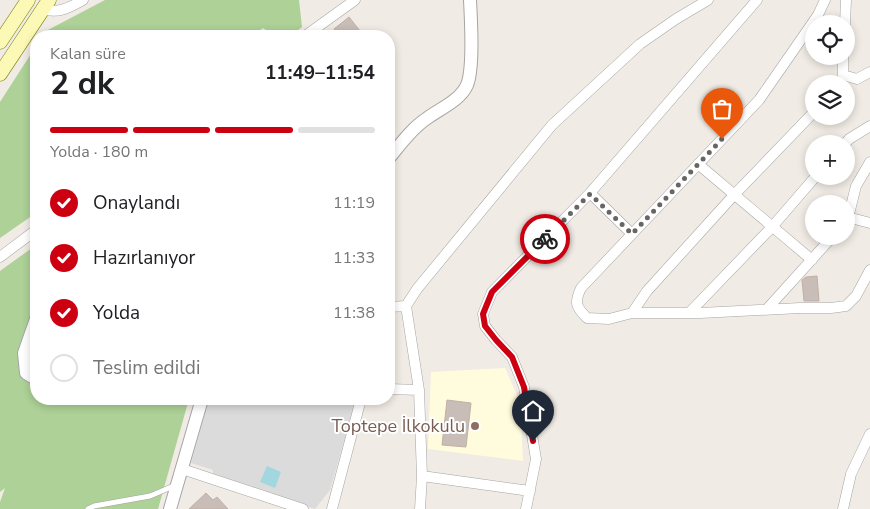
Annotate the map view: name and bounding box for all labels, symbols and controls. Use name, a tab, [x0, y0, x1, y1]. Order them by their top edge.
map controls	[805, 15, 855, 245]
button: locate	[805, 15, 855, 65]
text: Kalan süre	[50, 43, 126, 65]
text: 11:49–11:54	[265, 60, 375, 86]
text: 2 dk	[50, 62, 114, 105]
button: layers	[805, 75, 855, 125]
pin	[701, 88, 743, 139]
icon: bag	[708, 95, 736, 123]
button: +	[805, 135, 855, 185]
text: Yolda · 180 m	[50, 141, 148, 163]
icon: check	[50, 189, 78, 217]
text: Onaylandı	[93, 190, 180, 216]
text: 11:19	[333, 192, 375, 214]
button: −	[805, 195, 855, 245]
courier	[520, 214, 570, 264]
icon: bike	[531, 225, 559, 253]
icon: check	[50, 244, 78, 272]
text: Hazırlanıyor	[93, 245, 195, 271]
text: 11:33	[333, 247, 375, 269]
icon: check	[50, 299, 78, 327]
text: Yolda	[93, 300, 140, 326]
text: 11:38	[333, 302, 375, 324]
text: Teslim edildi	[93, 355, 200, 381]
pin	[512, 390, 554, 441]
icon: home	[519, 397, 547, 425]
place label: Toptepe İlkokulu	[331, 414, 465, 438]
marker: Toptepe İlkokulu	[469, 420, 481, 432]

